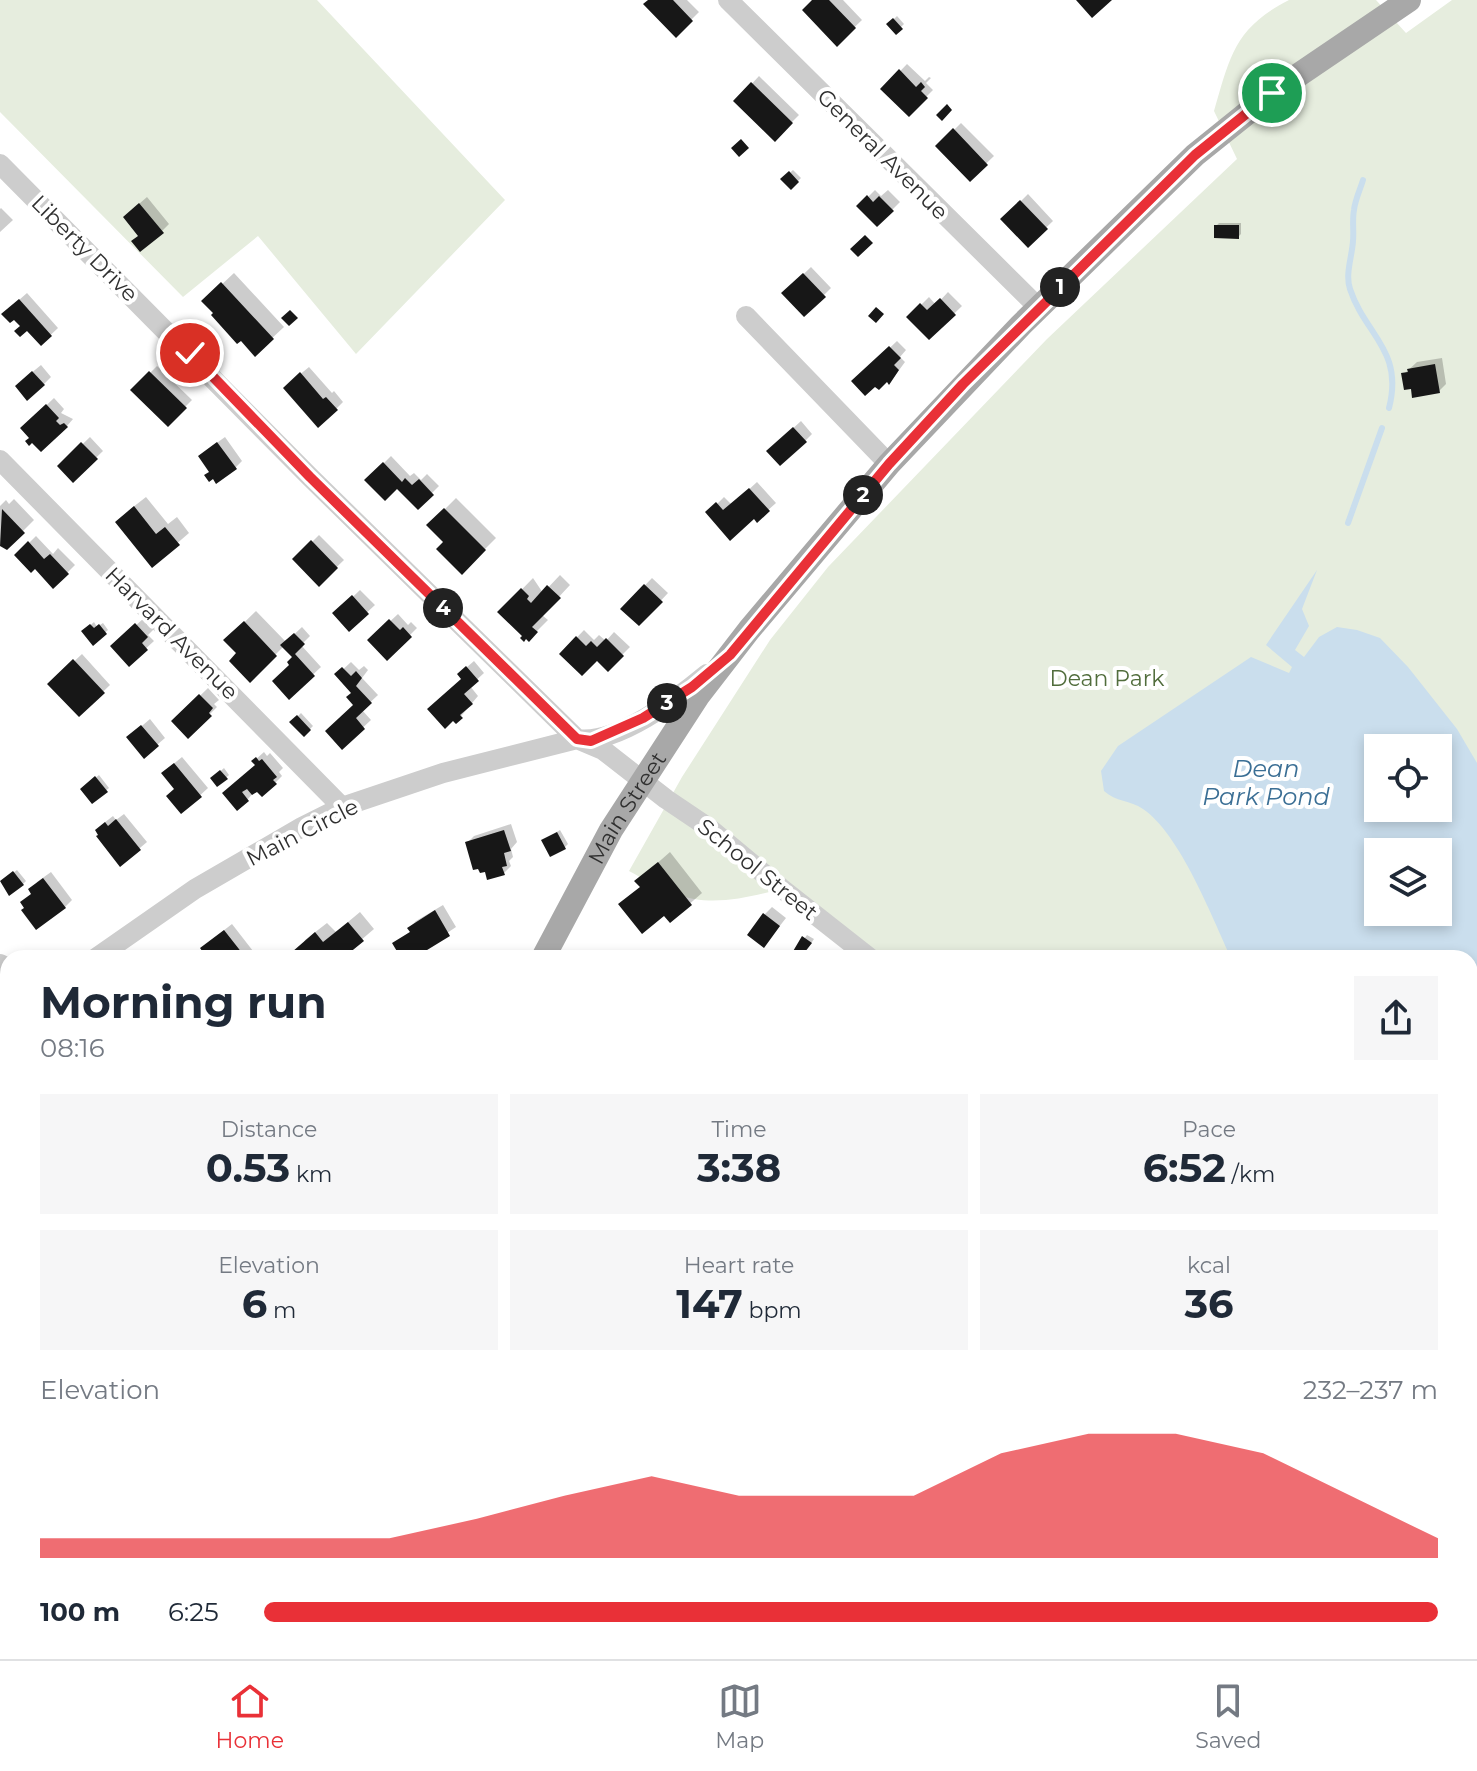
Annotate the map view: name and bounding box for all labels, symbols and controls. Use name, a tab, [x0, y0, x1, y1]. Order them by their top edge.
pin	[1238, 59, 1306, 127]
icon: arrive	[1250, 71, 1294, 115]
street label: General Avenue	[812, 83, 954, 225]
street label: Liberty Drive	[26, 189, 144, 307]
pin: 1	[1040, 267, 1080, 307]
text: 1	[1056, 273, 1064, 300]
pin	[156, 319, 224, 387]
icon: check	[168, 331, 212, 375]
pin: 2	[843, 475, 883, 515]
text: 2	[857, 481, 869, 508]
street label: Harvard Avenue	[100, 561, 244, 705]
pin: 4	[423, 588, 463, 628]
text: 4	[435, 594, 451, 621]
park label: Dean Park	[1049, 665, 1165, 692]
pin: 3	[647, 683, 687, 723]
text: 3	[660, 689, 674, 716]
map controls	[1364, 734, 1452, 926]
button: locate	[1364, 734, 1452, 822]
street label: Main Street	[582, 747, 672, 869]
water label: Dean Park Pond	[1202, 754, 1331, 811]
street label: Main Circle	[242, 793, 363, 872]
street label: School Street	[692, 813, 823, 926]
button: layers	[1364, 838, 1452, 926]
text: Morning run	[40, 975, 327, 1029]
button: share	[1354, 976, 1438, 1060]
text: 08:16	[40, 1032, 105, 1064]
text: Distance	[221, 1116, 317, 1143]
text: Time	[711, 1116, 767, 1143]
text: Pace	[1182, 1116, 1236, 1143]
text: 0.53	[206, 1143, 290, 1192]
text: 3:38	[697, 1143, 781, 1192]
text: 6:52	[1143, 1143, 1226, 1192]
text: km	[290, 1161, 332, 1188]
text: /km	[1226, 1161, 1275, 1188]
text: Elevation	[218, 1252, 320, 1279]
text: Heart rate	[684, 1252, 794, 1279]
text: kcal	[1187, 1252, 1231, 1279]
text: 6	[242, 1279, 267, 1328]
text: 147	[676, 1279, 743, 1328]
text: 36	[1184, 1279, 1234, 1328]
text: m	[267, 1297, 296, 1324]
text: bpm	[743, 1297, 802, 1324]
text: Elevation	[40, 1374, 160, 1406]
text: 232–237 m	[1303, 1374, 1438, 1406]
text: 100 m	[40, 1596, 120, 1628]
text: 6:25	[168, 1596, 219, 1628]
tab: Home	[216, 1679, 284, 1754]
tab: Map	[715, 1679, 764, 1754]
tab: Saved	[1195, 1679, 1261, 1754]

